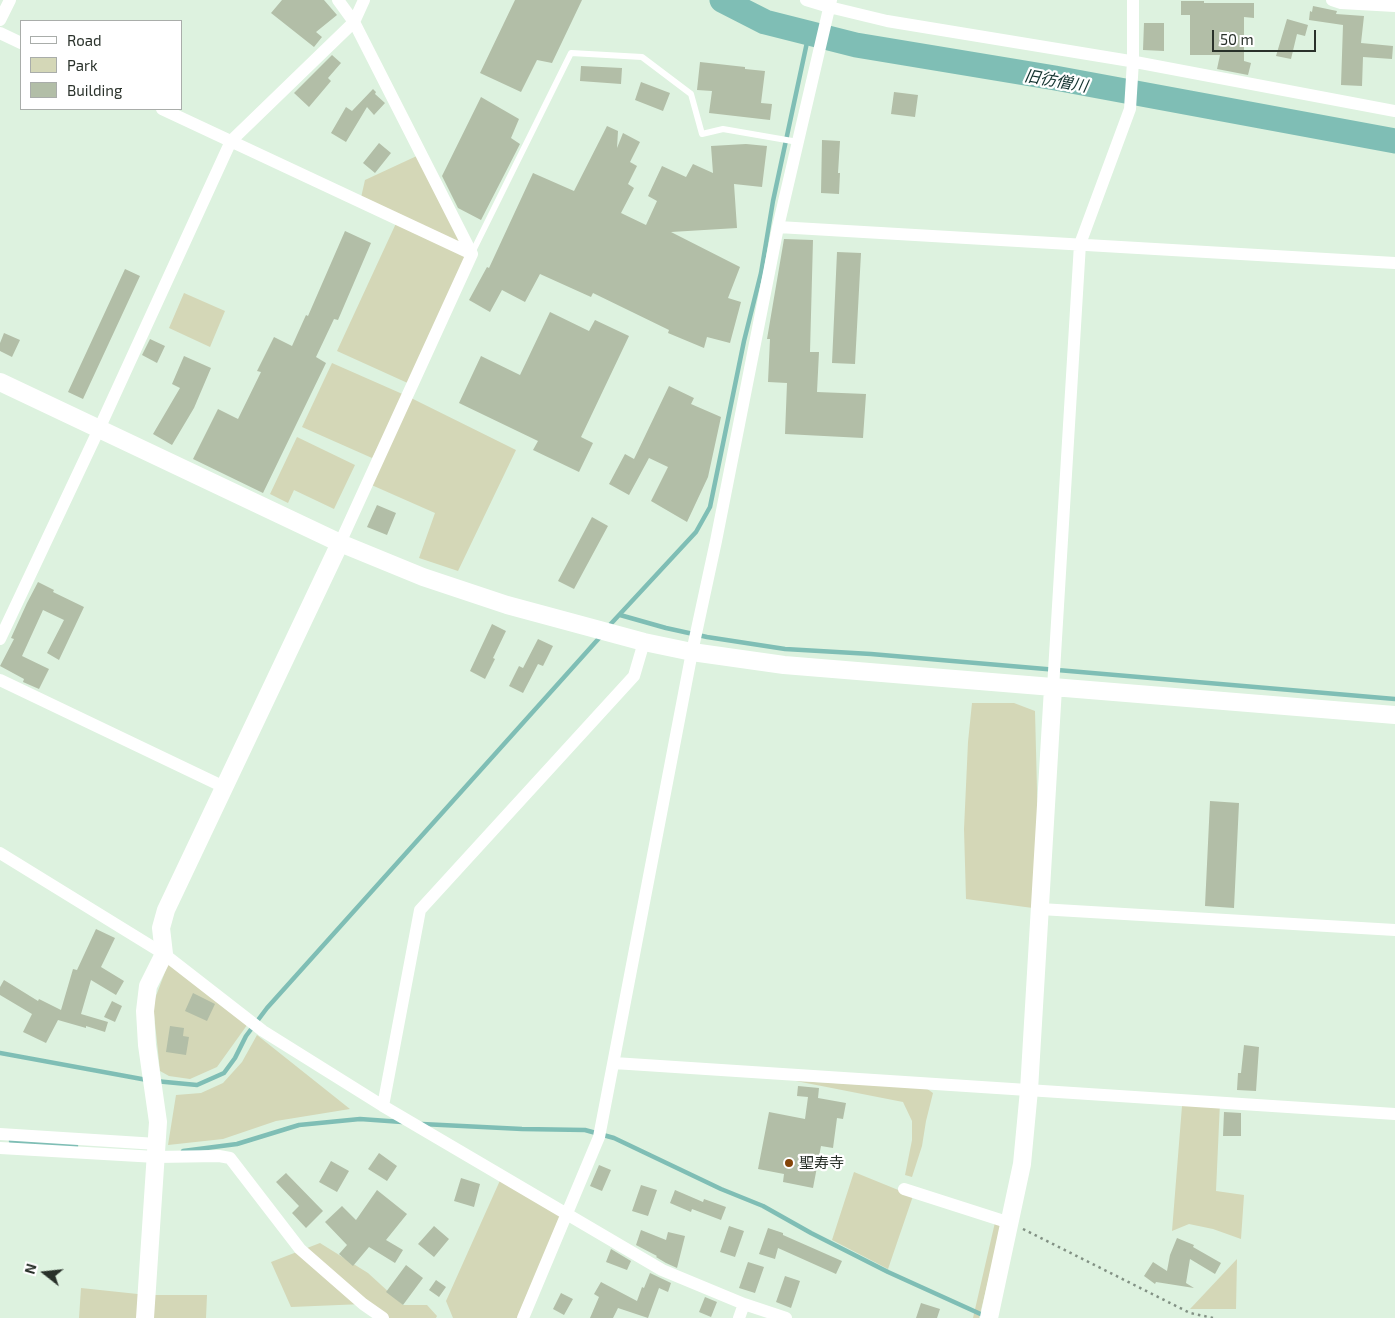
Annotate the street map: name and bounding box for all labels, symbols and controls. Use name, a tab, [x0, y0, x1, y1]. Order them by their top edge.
legend	[20, 20, 182, 110]
scale bar	[1215, 20, 1319, 52]
text: 50 m	[1220, 30, 1254, 48]
text: Road	[67, 31, 102, 49]
text: Park	[67, 56, 98, 74]
water label: 旧彷僧川	[1023, 66, 1089, 96]
text: Building	[67, 81, 122, 99]
place label: 聖寿寺	[799, 1154, 844, 1172]
marker: 聖寿寺	[783, 1157, 795, 1169]
north arrow	[20, 1248, 70, 1298]
text: N	[21, 1262, 40, 1276]

